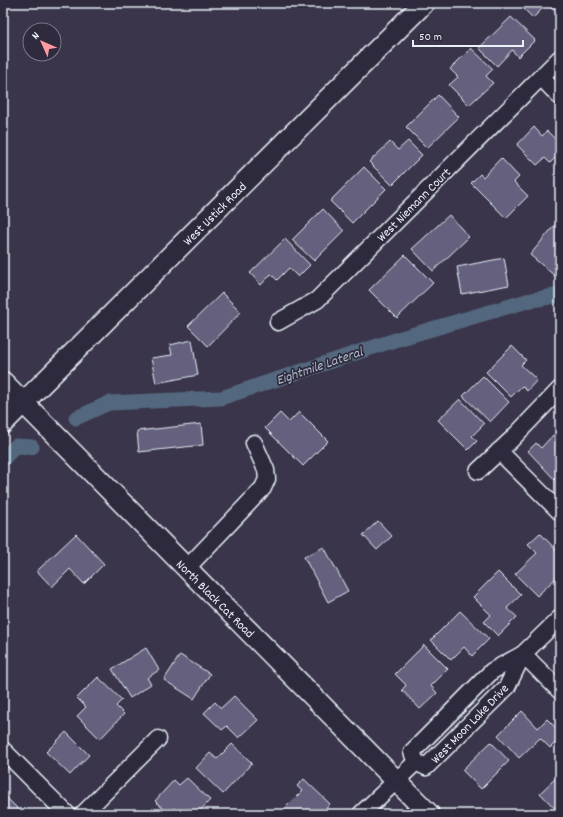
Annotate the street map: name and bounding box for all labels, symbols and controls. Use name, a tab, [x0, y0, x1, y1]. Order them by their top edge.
north arrow	[22, 22, 62, 62]
scale bar	[413, 22, 523, 48]
text: N	[29, 28, 44, 44]
text: 50 m	[419, 29, 442, 46]
street label: West Niemann Court	[373, 164, 456, 247]
street label: West Ustick Road	[180, 179, 252, 251]
water label: Eightmile Lateral	[274, 342, 367, 391]
street label: North Black Cat Road	[171, 556, 258, 643]
street label: West Moon Lake Drive	[427, 680, 514, 769]

